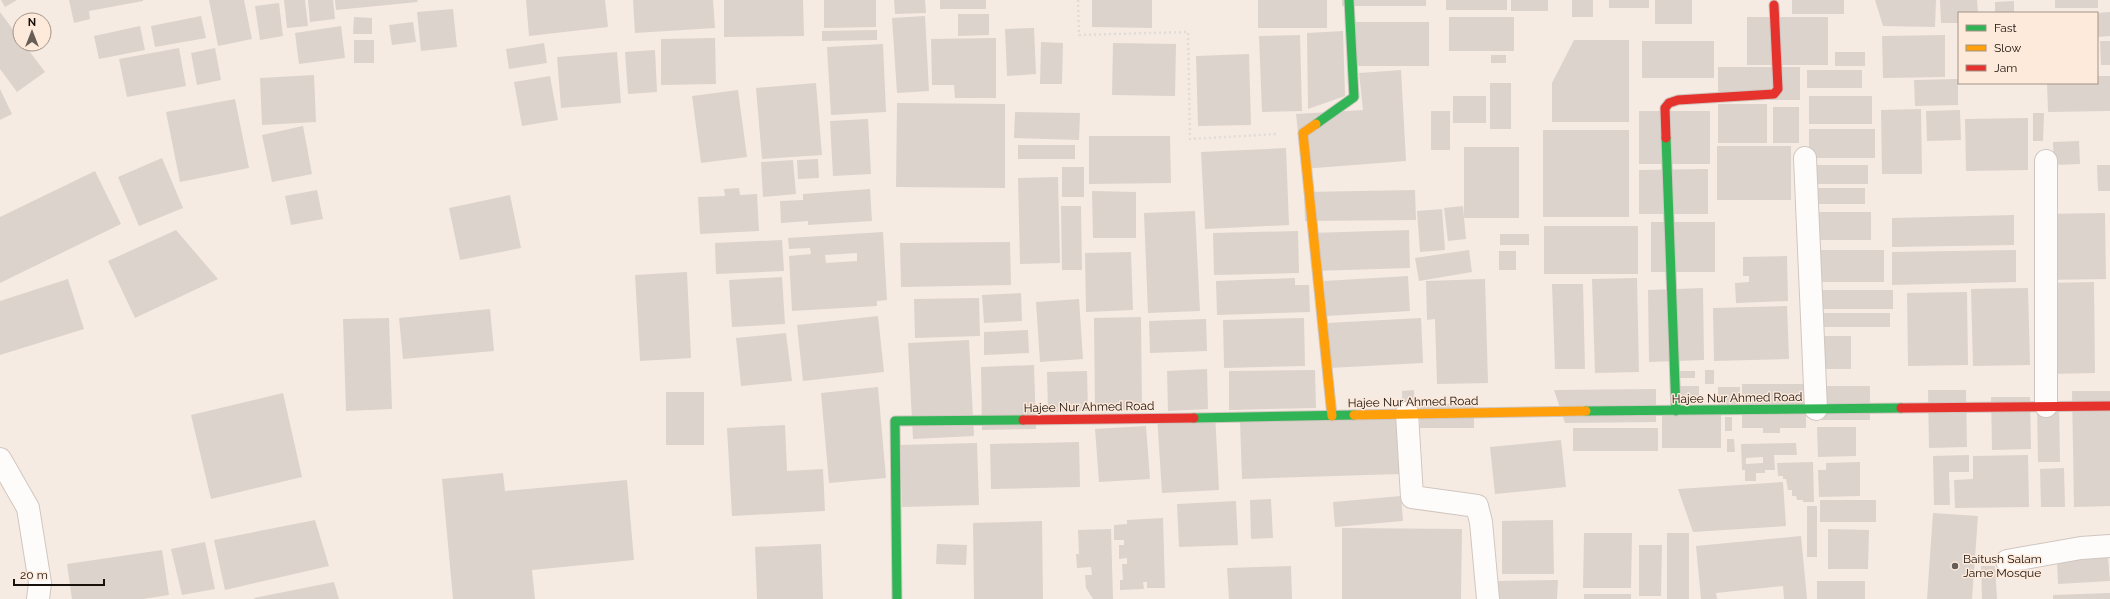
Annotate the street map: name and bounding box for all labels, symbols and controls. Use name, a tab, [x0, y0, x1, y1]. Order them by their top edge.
north arrow	[12, 12, 52, 52]
legend	[1958, 12, 2098, 84]
text: N	[28, 16, 36, 29]
text: Fast	[1994, 21, 2017, 35]
text: Slow	[1994, 41, 2021, 55]
text: Jam	[1994, 61, 2017, 75]
street label: Hajee Nur Ahmed Road	[1672, 390, 1802, 406]
street label: Hajee Nur Ahmed Road	[1348, 394, 1478, 410]
street label: Hajee Nur Ahmed Road	[1024, 399, 1154, 415]
place label: Baitush Salam Jame Mosque	[1963, 552, 2042, 580]
scale bar	[14, 561, 104, 587]
marker: Baitush Salam Jame Mosque	[1950, 561, 1960, 571]
text: 20 m	[20, 568, 48, 582]

